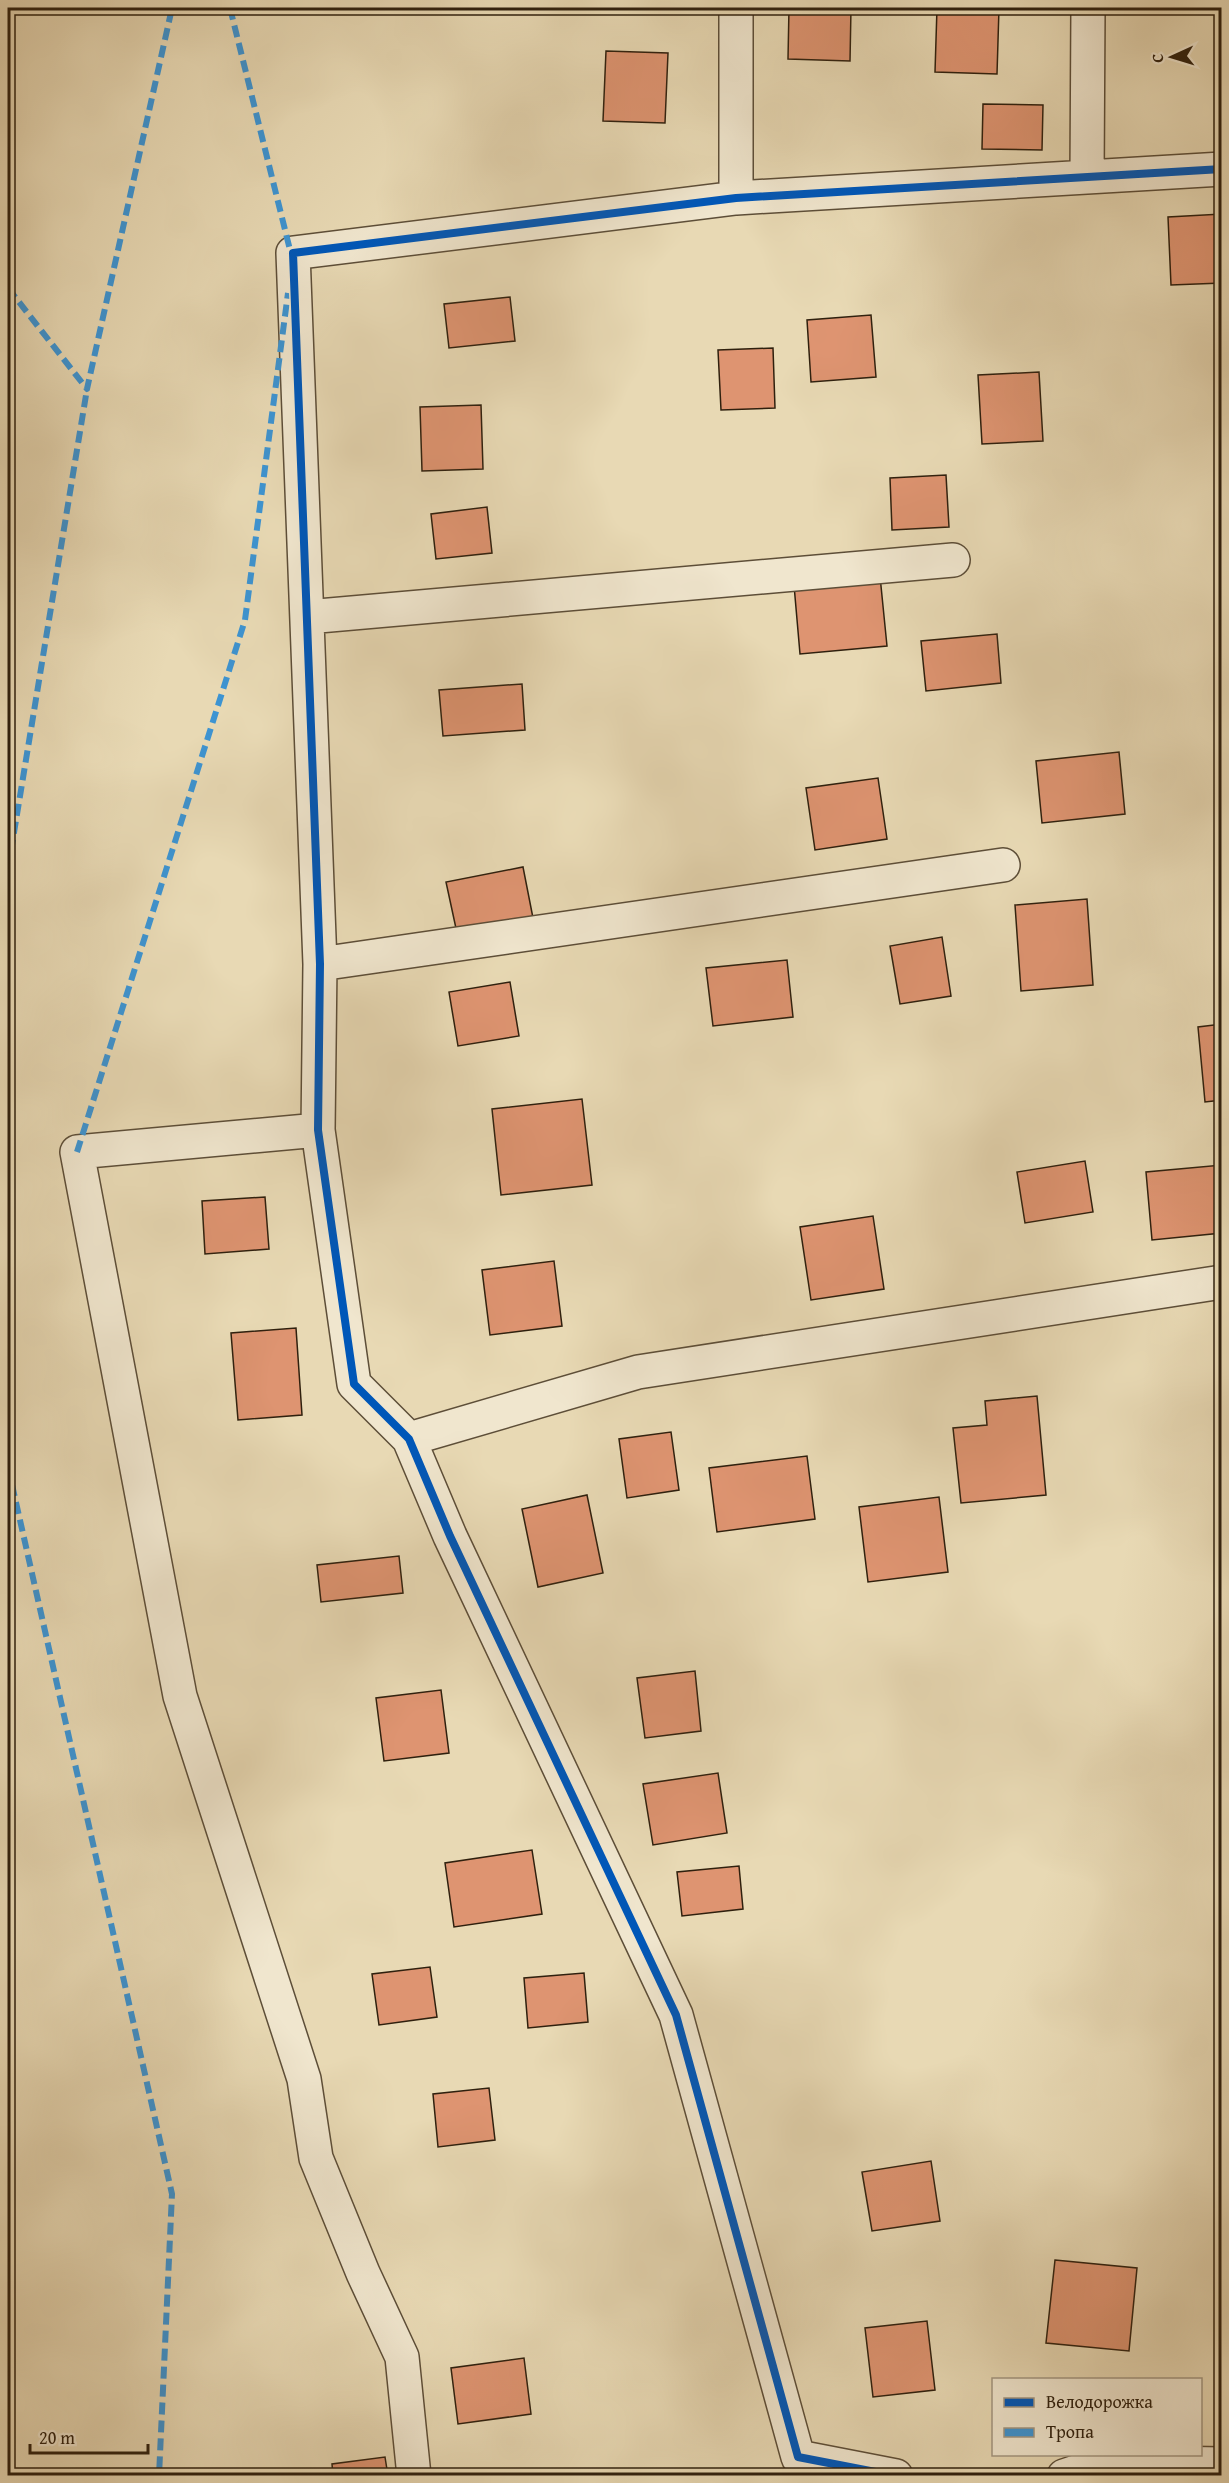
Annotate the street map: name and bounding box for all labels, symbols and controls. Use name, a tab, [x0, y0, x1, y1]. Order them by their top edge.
north arrow	[1142, 27, 1202, 87]
text: С	[1145, 53, 1169, 63]
legend	[992, 2378, 1202, 2456]
text: Велодорожка	[1046, 2388, 1153, 2415]
scale bar	[30, 2417, 148, 2455]
text: Тропа	[1046, 2418, 1094, 2445]
text: 20 m	[39, 2424, 75, 2451]

